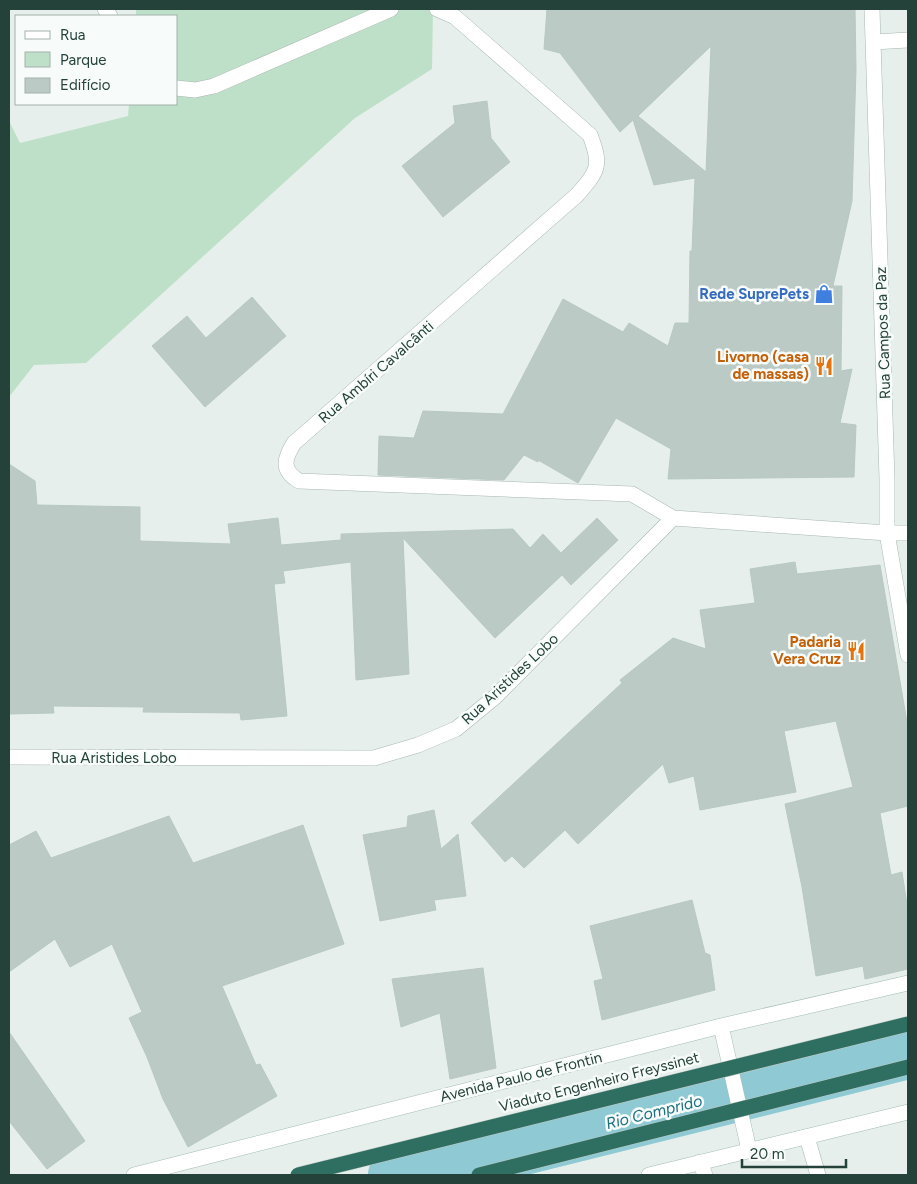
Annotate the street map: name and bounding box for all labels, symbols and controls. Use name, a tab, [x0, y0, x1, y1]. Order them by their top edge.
legend	[15, 15, 178, 105]
text: Rua	[60, 26, 85, 44]
text: Parque	[60, 51, 107, 69]
text: Edifício	[60, 76, 111, 94]
street label: Rua Campos da Paz	[872, 267, 894, 399]
shop icon: Rede SuprePets	[813, 283, 835, 305]
place label: Rede SuprePets	[699, 285, 809, 303]
street label: Rua Ambíri Cavalcânti	[315, 317, 437, 427]
place label: Livorno (casa de massas)	[717, 348, 809, 383]
restaurant icon: Livorno (casa de massas)	[813, 355, 835, 377]
street label: Rua Aristides Lobo	[458, 629, 562, 728]
place label: Padaria Vera Cruz	[773, 633, 841, 668]
restaurant icon: Padaria Vera Cruz	[845, 640, 867, 662]
street label: Rua Aristides Lobo	[51, 749, 177, 767]
street label: Avenida Paulo de Frontin	[438, 1048, 604, 1106]
street label: Viaduto Engenheiro Freyssinet	[497, 1048, 701, 1116]
water label: Rio Comprido	[604, 1091, 704, 1133]
scale bar	[742, 1136, 846, 1168]
text: 20 m	[750, 1145, 784, 1163]

